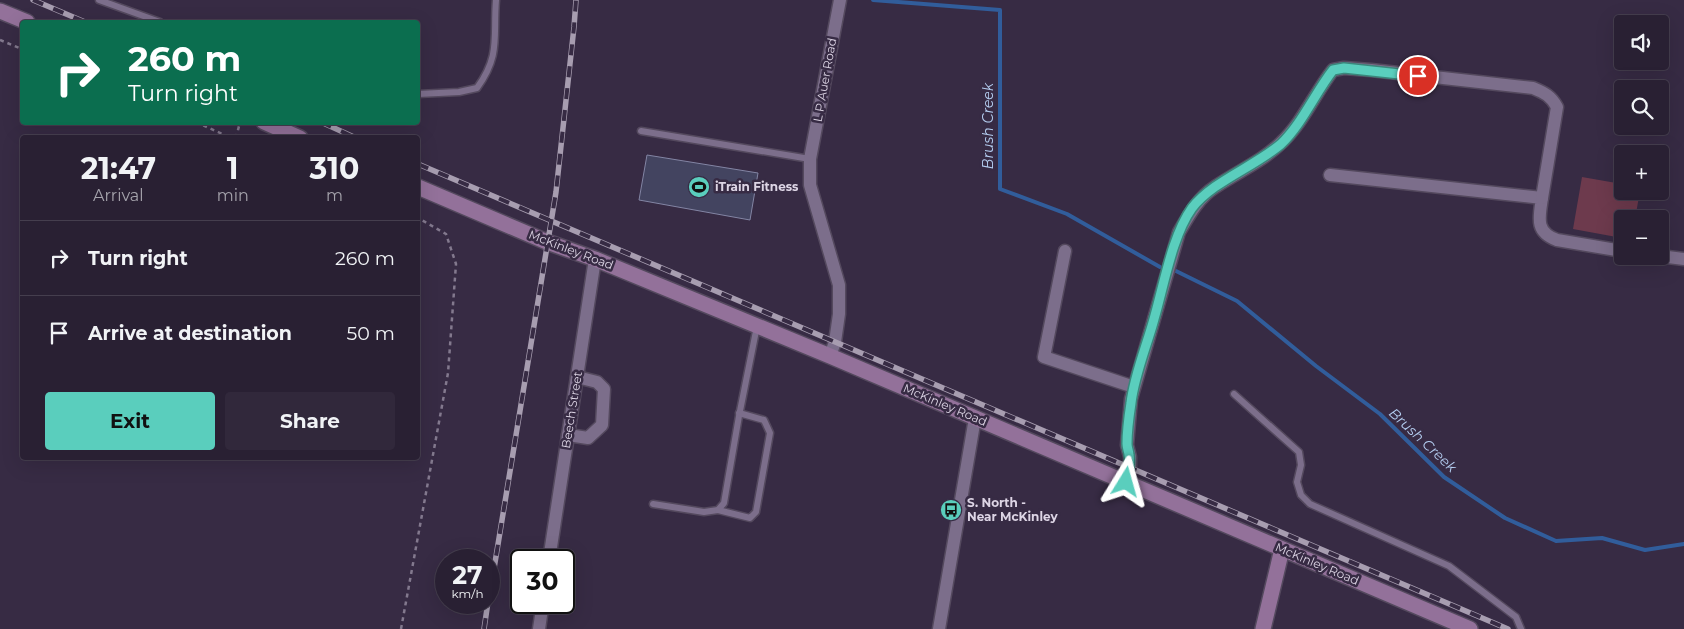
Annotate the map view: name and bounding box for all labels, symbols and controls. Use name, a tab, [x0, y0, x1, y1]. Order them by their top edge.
map controls	[1614, 15, 1669, 265]
button: sound	[1614, 15, 1669, 70]
text: 260 m	[128, 37, 241, 80]
street label: L P Auer Road	[810, 37, 839, 123]
icon: right	[45, 40, 110, 105]
pin	[1397, 55, 1439, 97]
icon: arrive	[1404, 62, 1432, 90]
text: Turn right	[128, 80, 238, 107]
button: search	[1614, 80, 1669, 135]
water label: Brush Creek	[979, 82, 997, 169]
button: +	[1614, 145, 1669, 200]
text: 21:47	[81, 150, 156, 187]
text: 1	[227, 150, 239, 187]
text: 310	[309, 150, 359, 187]
sports icon: iTrain Fitness	[687, 175, 711, 199]
place label: iTrain Fitness	[715, 179, 799, 194]
text: Arrival	[93, 186, 144, 205]
text: min	[217, 186, 249, 205]
text: m	[326, 186, 343, 205]
button: −	[1614, 210, 1669, 265]
street label: McKinley Road	[527, 226, 616, 273]
icon: right	[45, 244, 73, 272]
text: Turn right	[88, 247, 188, 270]
text: 260 m	[335, 247, 395, 270]
icon: arrive	[45, 319, 73, 347]
text: Arrive at destination	[88, 322, 292, 345]
text: 50 m	[347, 322, 395, 345]
street label: Beech Street	[558, 370, 585, 449]
street label: McKinley Road	[901, 380, 989, 429]
button: Exit	[45, 392, 215, 450]
button: Share	[225, 392, 395, 450]
water label: Brush Creek	[1385, 404, 1461, 476]
position arrow	[1099, 455, 1151, 507]
place label: S. North - Near McKinley	[967, 495, 1059, 524]
bus stop icon: S. North - Near McKinley	[939, 498, 963, 522]
street label: McKinley Road	[1273, 539, 1361, 588]
speed limit sign: 30	[510, 549, 575, 614]
text: 27	[452, 560, 483, 590]
text: km/h	[451, 586, 484, 601]

